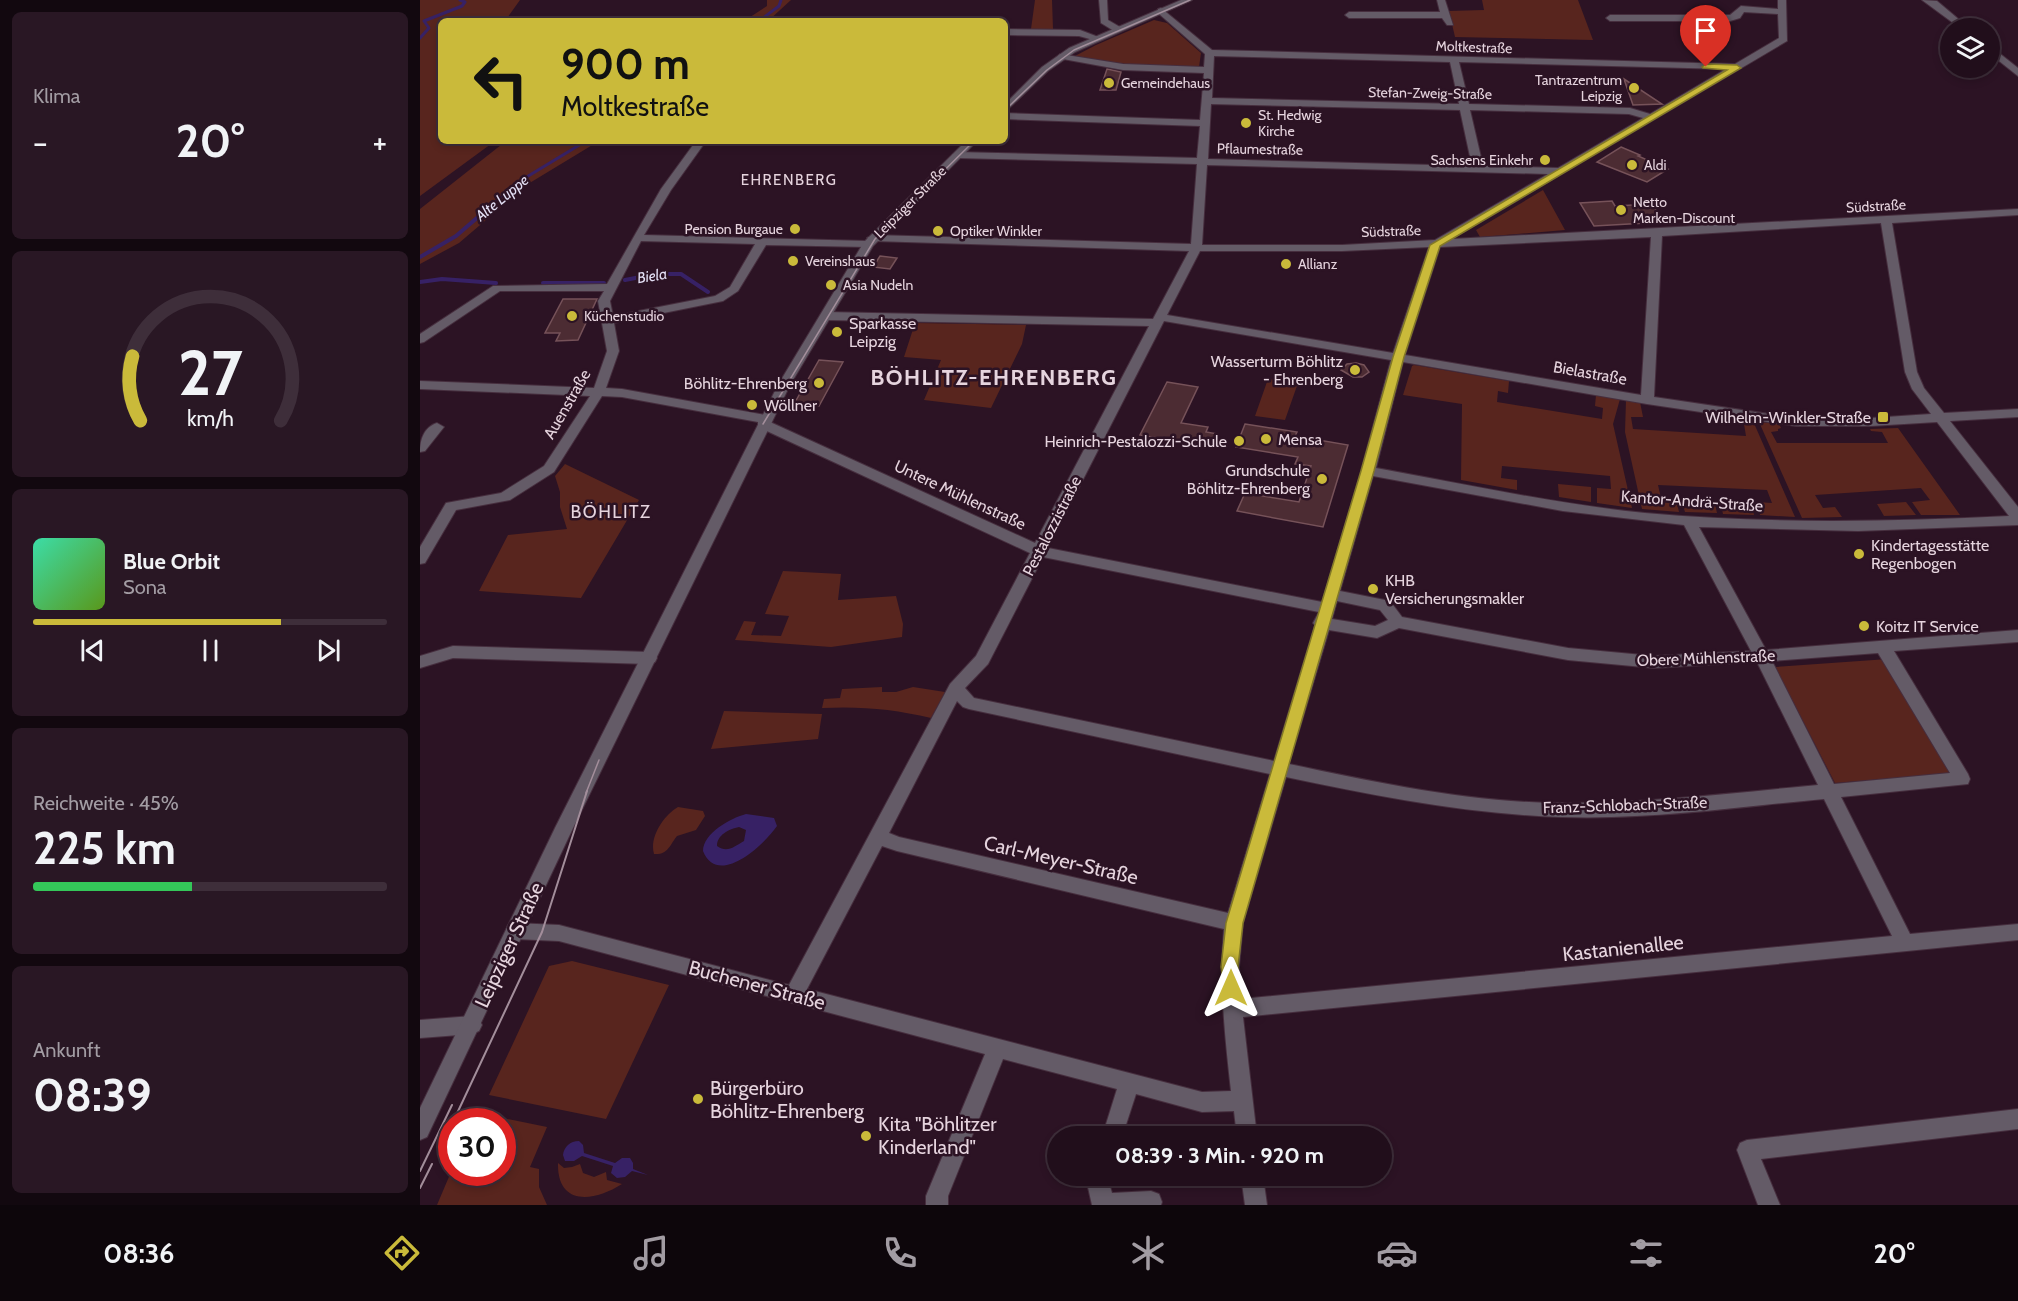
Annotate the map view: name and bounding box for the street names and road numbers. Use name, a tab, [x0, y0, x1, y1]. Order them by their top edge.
street label: Moltkestraße	[1435, 37, 1513, 57]
street label: Stefan-Zweig-Straße	[1368, 83, 1492, 103]
street label: Pflaumestraße	[1217, 139, 1303, 159]
street label: Leipziger Straße	[870, 162, 950, 242]
street label: Südstraße	[1846, 195, 1906, 217]
street label: Südstraße	[1361, 221, 1421, 241]
street label: Bielastraße	[1552, 357, 1628, 389]
street label: Auenstraße	[539, 366, 595, 442]
street label: Untere Mühlenstraße	[891, 456, 1029, 534]
street label: Pestalozzistraße	[1019, 473, 1085, 579]
street label: Kantor-Andrä-Straße	[1620, 487, 1764, 515]
street label: Obere Mühlenstraße	[1636, 646, 1776, 670]
street label: Franz-Schlobach-Straße	[1543, 793, 1707, 817]
street label: Carl-Meyer-Straße	[982, 831, 1140, 889]
street label: Leipziger Straße	[469, 879, 549, 1011]
street label: Kastanienallee	[1561, 930, 1685, 966]
street label: Buchener Straße	[686, 955, 828, 1015]

